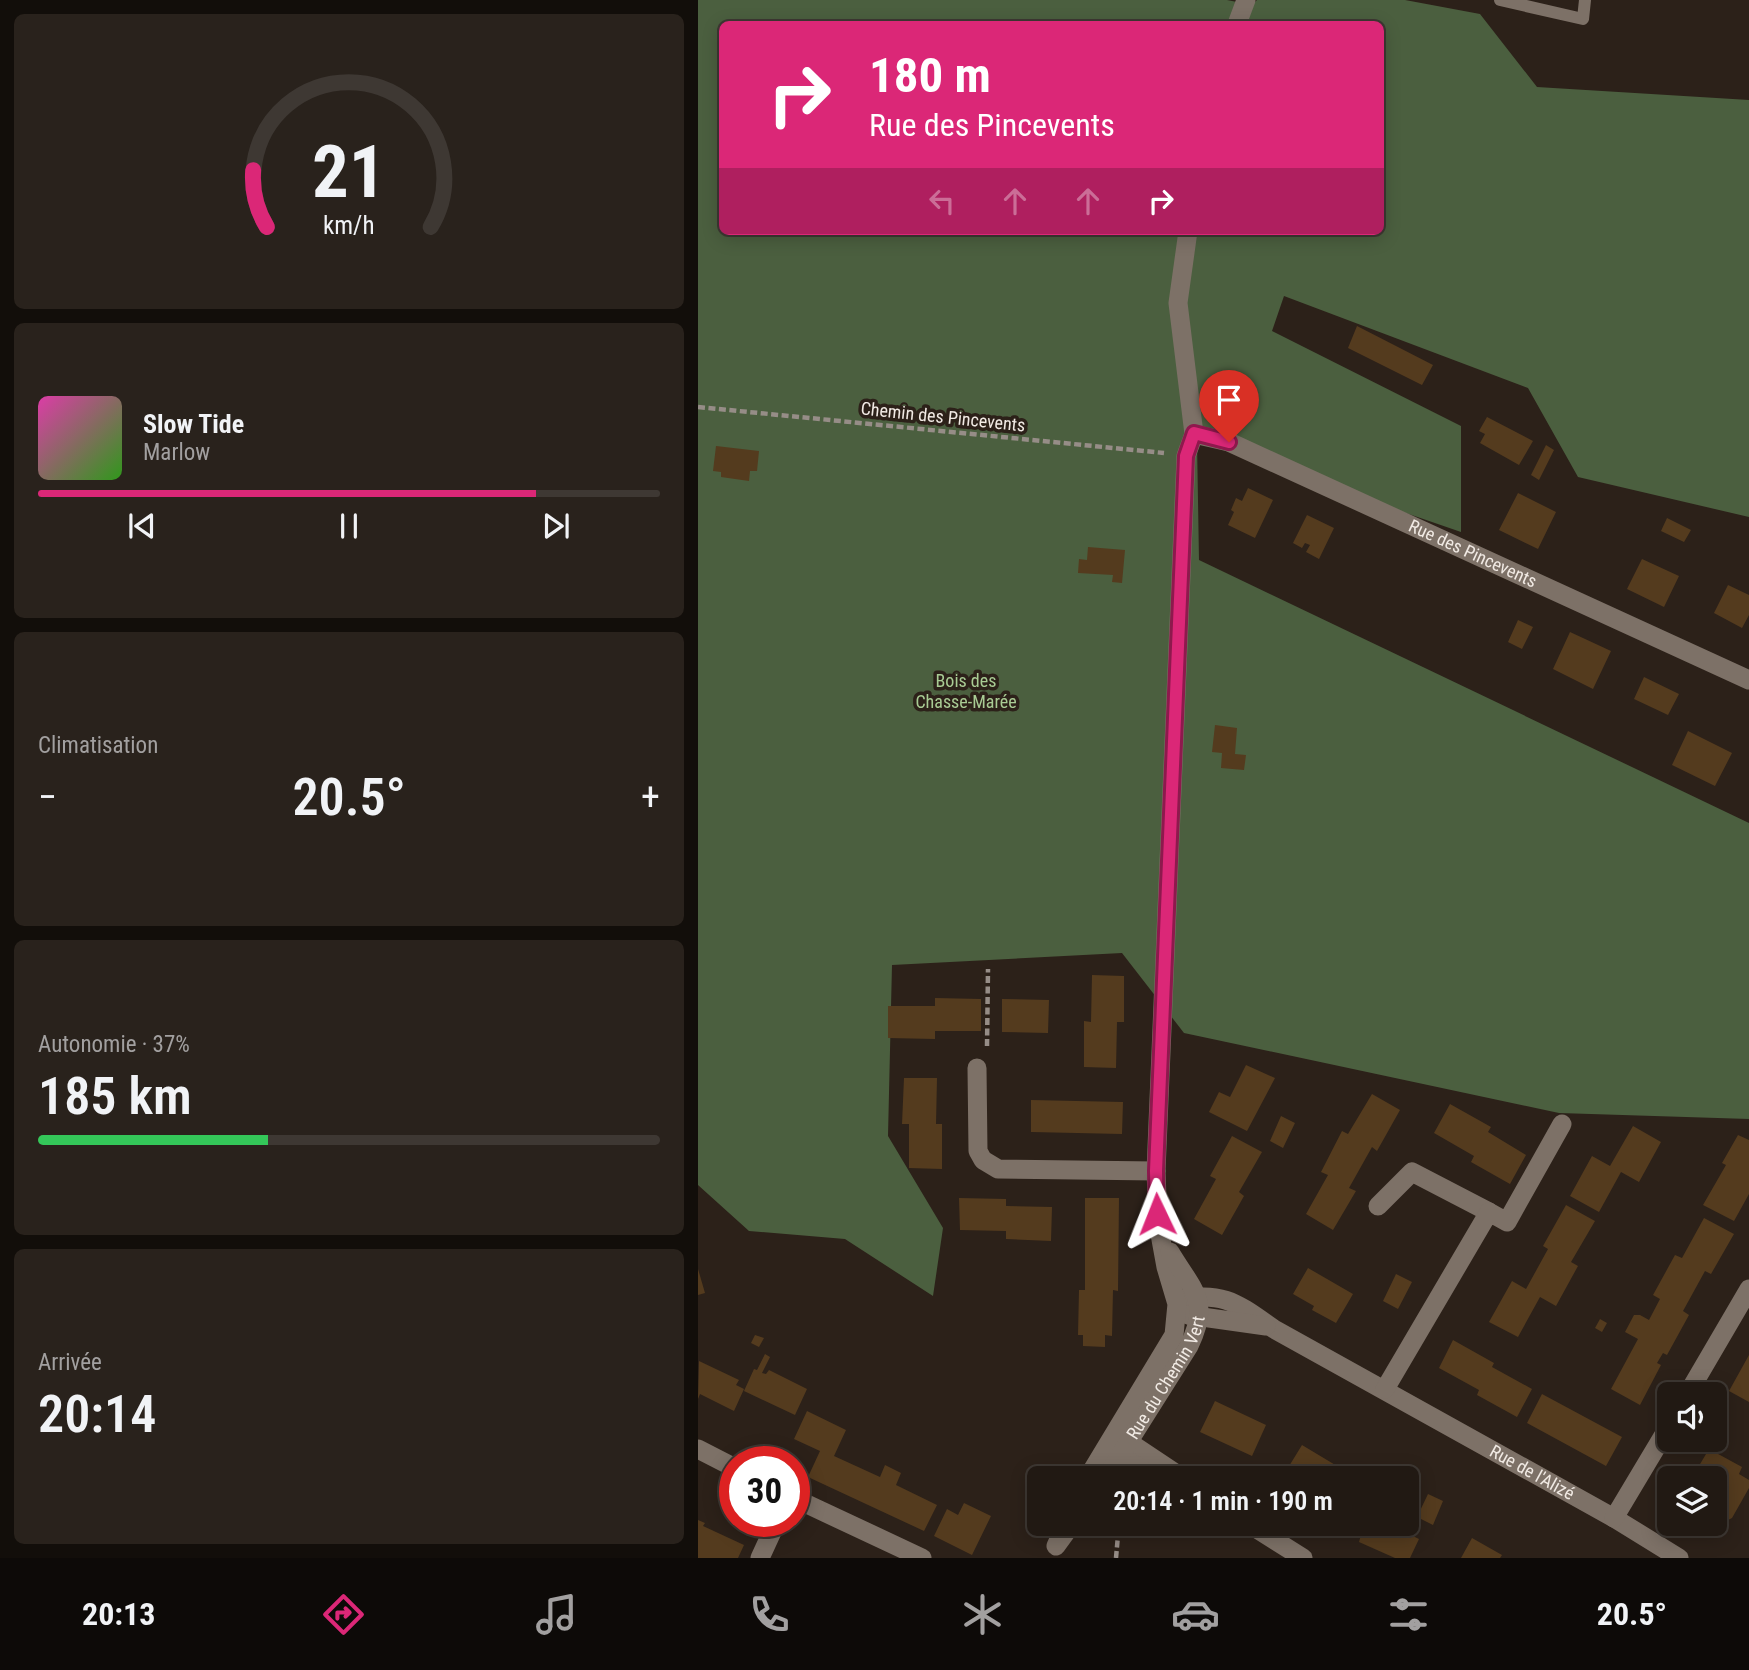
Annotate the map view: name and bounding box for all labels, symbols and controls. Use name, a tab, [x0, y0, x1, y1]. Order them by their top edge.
text: 180 m	[869, 47, 991, 104]
icon: right	[754, 49, 845, 140]
text: Rue des Pincevents	[869, 106, 1115, 144]
text: 21	[312, 130, 386, 216]
icon: left	[923, 182, 961, 220]
icon: ahead	[996, 182, 1034, 220]
icon: ahead	[1069, 182, 1107, 220]
icon: right	[1142, 182, 1180, 220]
text: km/h	[323, 211, 375, 240]
pin	[1199, 370, 1259, 442]
icon: arrive	[1210, 381, 1248, 419]
street label: Chemin des Pincevents	[860, 397, 1026, 436]
text: Slow Tide	[143, 409, 244, 439]
text: Marlow	[143, 439, 210, 466]
icon: previous	[123, 507, 161, 545]
icon: pause	[330, 507, 368, 545]
icon: next	[537, 507, 575, 545]
street label: Rue des Pincevents	[1406, 515, 1540, 591]
park label: Bois des Chasse-Marée	[915, 670, 1017, 712]
text: Climatisation	[38, 732, 158, 759]
text: 20.5°	[292, 767, 406, 828]
text: −	[38, 775, 57, 819]
text: +	[641, 775, 660, 819]
text: Autonomie · 37%	[38, 1031, 190, 1058]
text: 185 km	[38, 1066, 192, 1127]
position arrow	[1120, 1177, 1194, 1251]
street label: Rue du Chemin Vert	[1122, 1314, 1209, 1443]
text: Arrivée	[38, 1349, 102, 1376]
map controls	[1657, 1382, 1727, 1536]
button: sound	[1657, 1382, 1727, 1452]
text: 20:14	[38, 1384, 156, 1445]
street label: Rue de l'Alizé	[1486, 1440, 1578, 1504]
speed limit sign: 30	[719, 1446, 810, 1537]
button: layers	[1657, 1466, 1727, 1536]
text: 20:14 · 1 min · 190 m	[1113, 1486, 1333, 1516]
icon: directions	[319, 1590, 368, 1639]
icon: music	[532, 1590, 581, 1639]
icon: phone	[745, 1590, 794, 1639]
icon: climate	[958, 1590, 1007, 1639]
icon: car	[1171, 1590, 1220, 1639]
icon: filters	[1384, 1590, 1433, 1639]
text: 20:13	[82, 1595, 155, 1633]
text: 20.5°	[1597, 1595, 1667, 1633]

